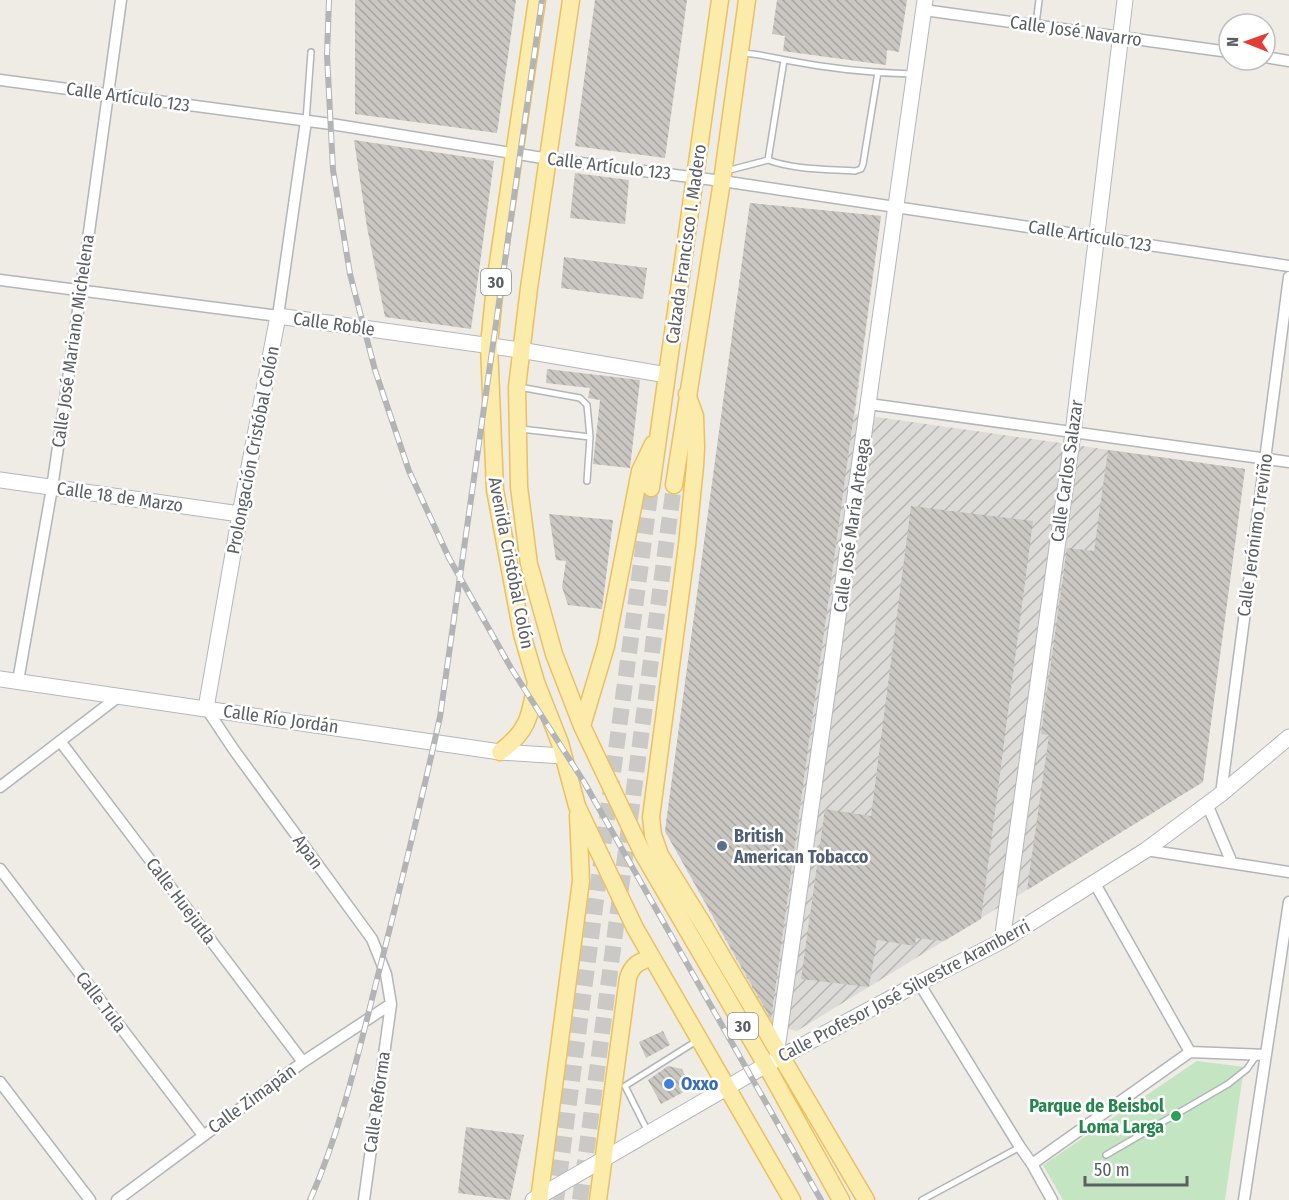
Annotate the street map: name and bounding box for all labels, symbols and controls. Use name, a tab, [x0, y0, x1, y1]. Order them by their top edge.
street label: Calle José Navarro	[1009, 11, 1143, 51]
north arrow	[1217, 12, 1277, 72]
text: N	[1223, 37, 1242, 47]
street label: Calle Artículo 123	[65, 77, 191, 117]
street label: Calzada Francisco I. Madero	[661, 143, 711, 345]
street label: Calle Artículo 123	[546, 147, 672, 185]
street label: Calle Artículo 123	[1027, 215, 1153, 257]
street label: Calle José Mariano Michelena	[47, 233, 99, 449]
road number: 30	[481, 269, 511, 295]
street label: Calle Roble	[292, 307, 376, 341]
street label: Prolongación Cristóbal Colón	[222, 344, 284, 556]
street label: Calle Carlos Salazar	[1046, 398, 1088, 543]
street label: Calle José María Arteaga	[829, 436, 875, 614]
street label: Calle Jerónimo Treviño	[1233, 452, 1277, 618]
street label: Avenida Cristóbal Colón	[484, 475, 538, 651]
street label: Calle 18 de Marzo	[55, 477, 185, 517]
street label: Calle Río Jordán	[222, 700, 340, 738]
place label: British American Tobacco	[733, 825, 869, 868]
street label: Apan	[288, 830, 328, 874]
marker: British American Tobacco	[715, 839, 729, 853]
street label: Calle Huejutla	[141, 853, 221, 949]
street label: Calle Profesor José Silvestre Aramberri	[774, 915, 1034, 1067]
street label: Calle Tula	[71, 967, 131, 1037]
road number: 30	[728, 1013, 758, 1039]
street label: Calle Reforma	[359, 1050, 395, 1154]
street label: Calle Zimapán	[204, 1060, 300, 1138]
place label: Oxxo	[681, 1073, 719, 1095]
marker: Oxxo	[662, 1077, 676, 1091]
place label: Parque de Beisbol Loma Larga	[1029, 1095, 1164, 1138]
marker: Parque de Beisbol Loma Larga	[1169, 1109, 1183, 1123]
scale bar	[1085, 1149, 1187, 1187]
text: 50 m	[1094, 1159, 1130, 1181]

